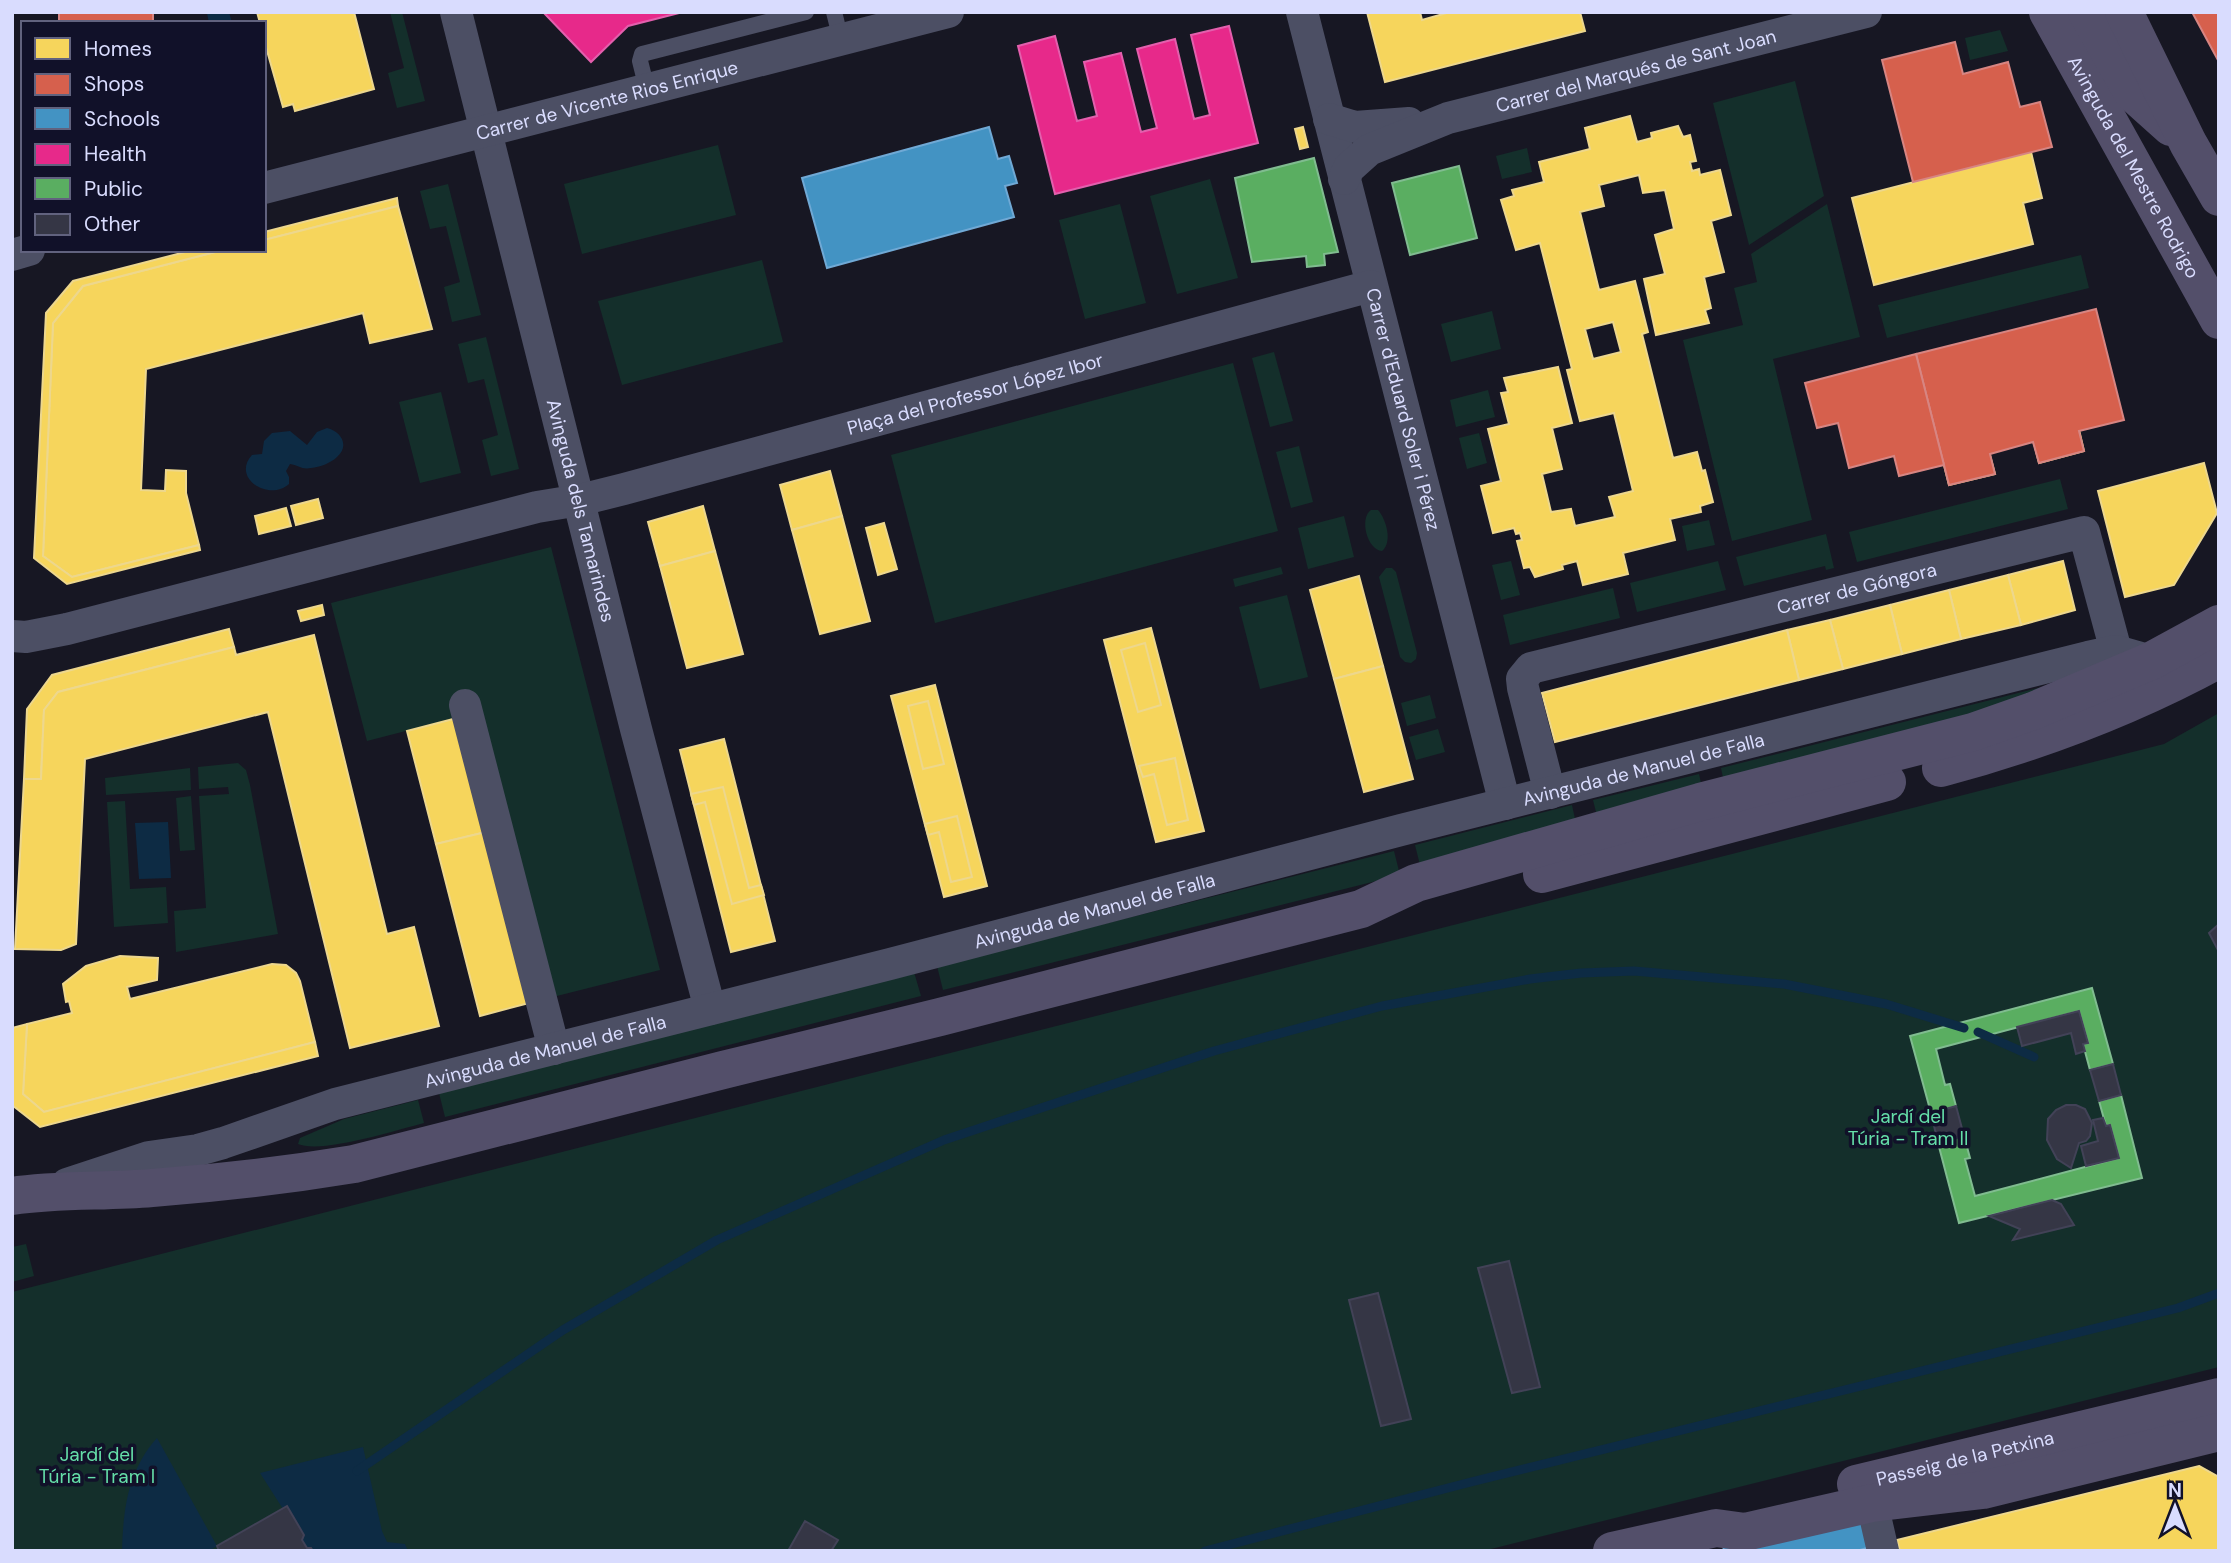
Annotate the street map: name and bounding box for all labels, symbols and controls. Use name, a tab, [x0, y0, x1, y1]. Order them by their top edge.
legend	[21, 21, 266, 252]
street label: Carrer del Marqués de Sant Joan	[1493, 23, 1779, 118]
text: Homes	[84, 35, 152, 63]
street label: Avinguda del Mestre Rodrigo	[2062, 51, 2206, 283]
street label: Carrer de Vicente Rios Enrique	[473, 54, 741, 146]
text: Shops	[84, 70, 144, 98]
text: Schools	[84, 105, 160, 133]
text: Health	[84, 140, 147, 168]
text: Public	[84, 175, 143, 203]
text: Other	[84, 210, 140, 238]
street label: Carrer d'Eduard Soler i Pérez	[1361, 285, 1447, 533]
street label: Plaça del Professor López Ibor	[844, 347, 1106, 440]
street label: Avinguda dels Tamarindes	[541, 396, 621, 625]
street label: Carrer de Góngora	[1774, 556, 1939, 620]
street label: Avinguda de Manuel de Falla	[1520, 727, 1767, 811]
street label: Avinguda de Manuel de Falla	[971, 867, 1218, 954]
street label: Avinguda de Manuel de Falla	[422, 1009, 669, 1094]
park label: Jardí del Túria - Tram II	[1848, 1104, 1968, 1151]
street label: Passeig de la Petxina	[1873, 1425, 2056, 1491]
park label: Jardí del Túria - Tram I	[39, 1442, 155, 1489]
north arrow	[2140, 1472, 2210, 1542]
text: N	[2168, 1478, 2182, 1503]

